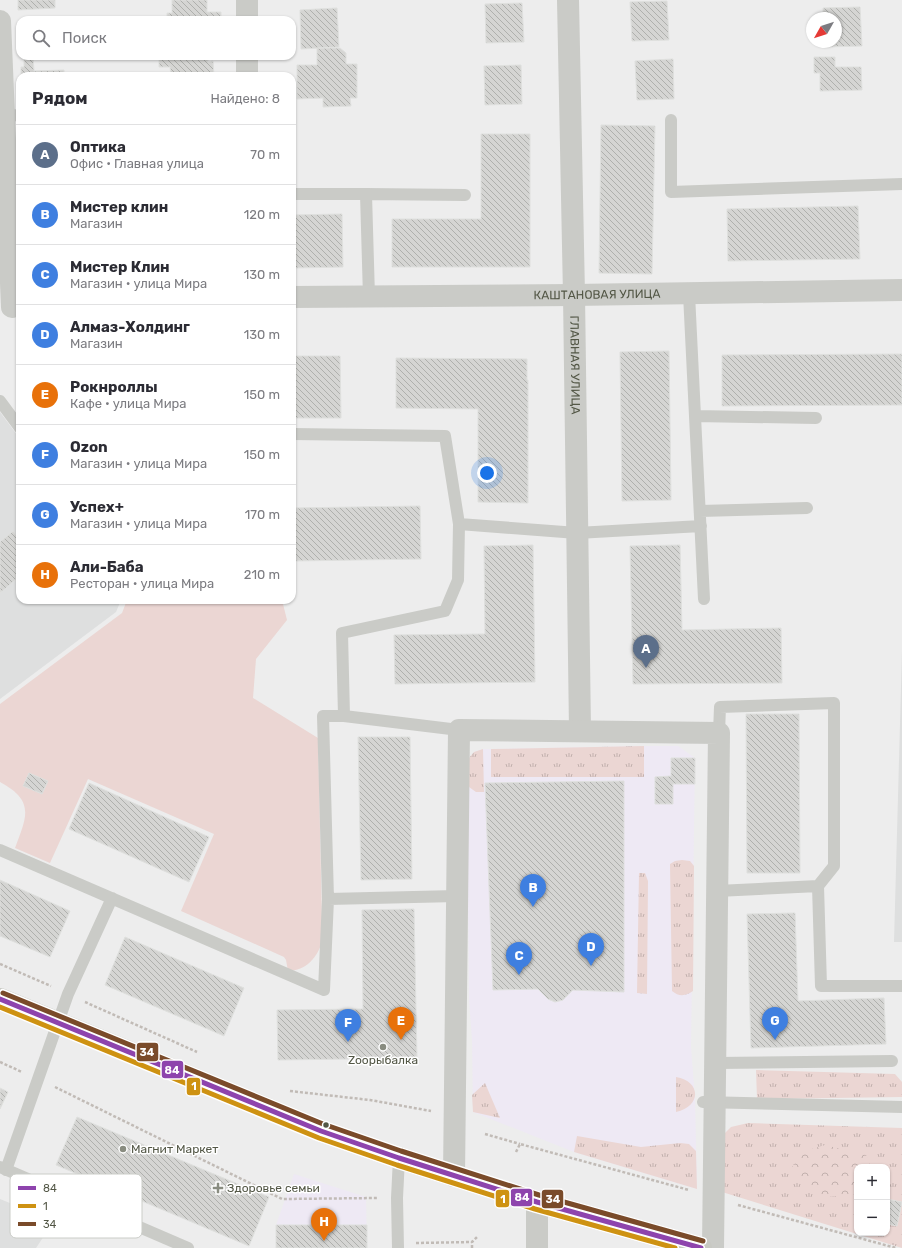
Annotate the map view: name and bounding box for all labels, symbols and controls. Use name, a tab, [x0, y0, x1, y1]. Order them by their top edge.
north arrow	[806, 12, 842, 48]
search box	[16, 16, 296, 60]
icon: search	[30, 27, 52, 49]
text: Поиск	[62, 29, 107, 47]
text: Рядом	[32, 88, 88, 108]
text: Найдено: 8	[210, 91, 280, 106]
text: Оптика	[70, 138, 126, 156]
text: A	[40, 147, 50, 162]
text: 70 m	[250, 147, 280, 162]
text: Офис · Главная улица	[70, 156, 204, 171]
text: Мистер клин	[70, 198, 168, 216]
text: B	[40, 207, 50, 222]
text: 120 m	[244, 207, 280, 222]
text: Магазин	[70, 216, 123, 231]
text: Мистер Клин	[70, 258, 170, 276]
text: C	[40, 267, 50, 282]
text: 130 m	[244, 267, 280, 282]
text: Магазин · улица Мира	[70, 276, 207, 291]
street label: КАШТАНОВАЯ УЛИЦА	[534, 287, 661, 302]
street label: ГЛАВНАЯ УЛИЦА	[567, 315, 583, 414]
text: Алмаз-Холдинг	[70, 318, 190, 336]
text: D	[40, 327, 50, 342]
text: 130 m	[244, 327, 280, 342]
text: Магазин	[70, 336, 123, 351]
text: Рокнроллы	[70, 378, 158, 396]
text: E	[41, 387, 49, 402]
text: 150 m	[244, 387, 280, 402]
text: Кафе · улица Мира	[70, 396, 187, 411]
text: Ozon	[70, 438, 108, 456]
text: F	[41, 447, 49, 462]
text: 150 m	[244, 447, 280, 462]
text: Магазин · улица Мира	[70, 456, 207, 471]
your location	[477, 463, 497, 483]
text: Успех+	[70, 498, 124, 516]
text: G	[40, 507, 50, 522]
text: 170 m	[245, 507, 280, 522]
text: Магазин · улица Мира	[70, 516, 207, 531]
text: Али-Баба	[70, 558, 144, 576]
text: H	[40, 567, 50, 582]
text: 210 m	[244, 567, 280, 582]
text: Ресторан · улица Мира	[70, 576, 214, 591]
pin: A	[633, 635, 659, 668]
pin: B	[520, 874, 546, 907]
pin: D	[578, 933, 604, 966]
pin: C	[506, 942, 532, 975]
pin: E	[388, 1007, 414, 1040]
pin: G	[762, 1007, 788, 1040]
pin: F	[335, 1009, 361, 1042]
line badge: 34	[136, 1042, 159, 1062]
marker: Zooрыбалка	[378, 1042, 388, 1052]
text: 34	[140, 1046, 155, 1059]
place label: Zooрыбалка	[348, 1053, 418, 1067]
line badge: 84	[161, 1060, 184, 1079]
text: 84	[165, 1064, 180, 1077]
line badge: 1	[186, 1077, 201, 1096]
text: 1	[191, 1080, 197, 1093]
unlabelled marker	[321, 1120, 331, 1130]
place label: Магнит Маркет	[131, 1142, 218, 1156]
marker: Магнит Маркет	[118, 1144, 128, 1154]
map controls	[854, 1164, 890, 1236]
button: +	[854, 1164, 890, 1200]
legend	[10, 1174, 142, 1238]
place label: Здоровье семьи	[227, 1181, 320, 1195]
text: 84	[43, 1182, 57, 1195]
marker: Здоровье семьи	[212, 1182, 224, 1194]
line badge: 84	[510, 1188, 533, 1207]
line badge: 1	[495, 1189, 510, 1208]
line badge: 34	[541, 1189, 564, 1209]
text: 84	[515, 1191, 530, 1204]
text: 1	[500, 1193, 506, 1206]
text: 34	[546, 1193, 561, 1206]
text: 1	[43, 1200, 48, 1213]
button: −	[854, 1200, 890, 1236]
pin: H	[311, 1208, 337, 1241]
text: 34	[43, 1218, 57, 1231]

